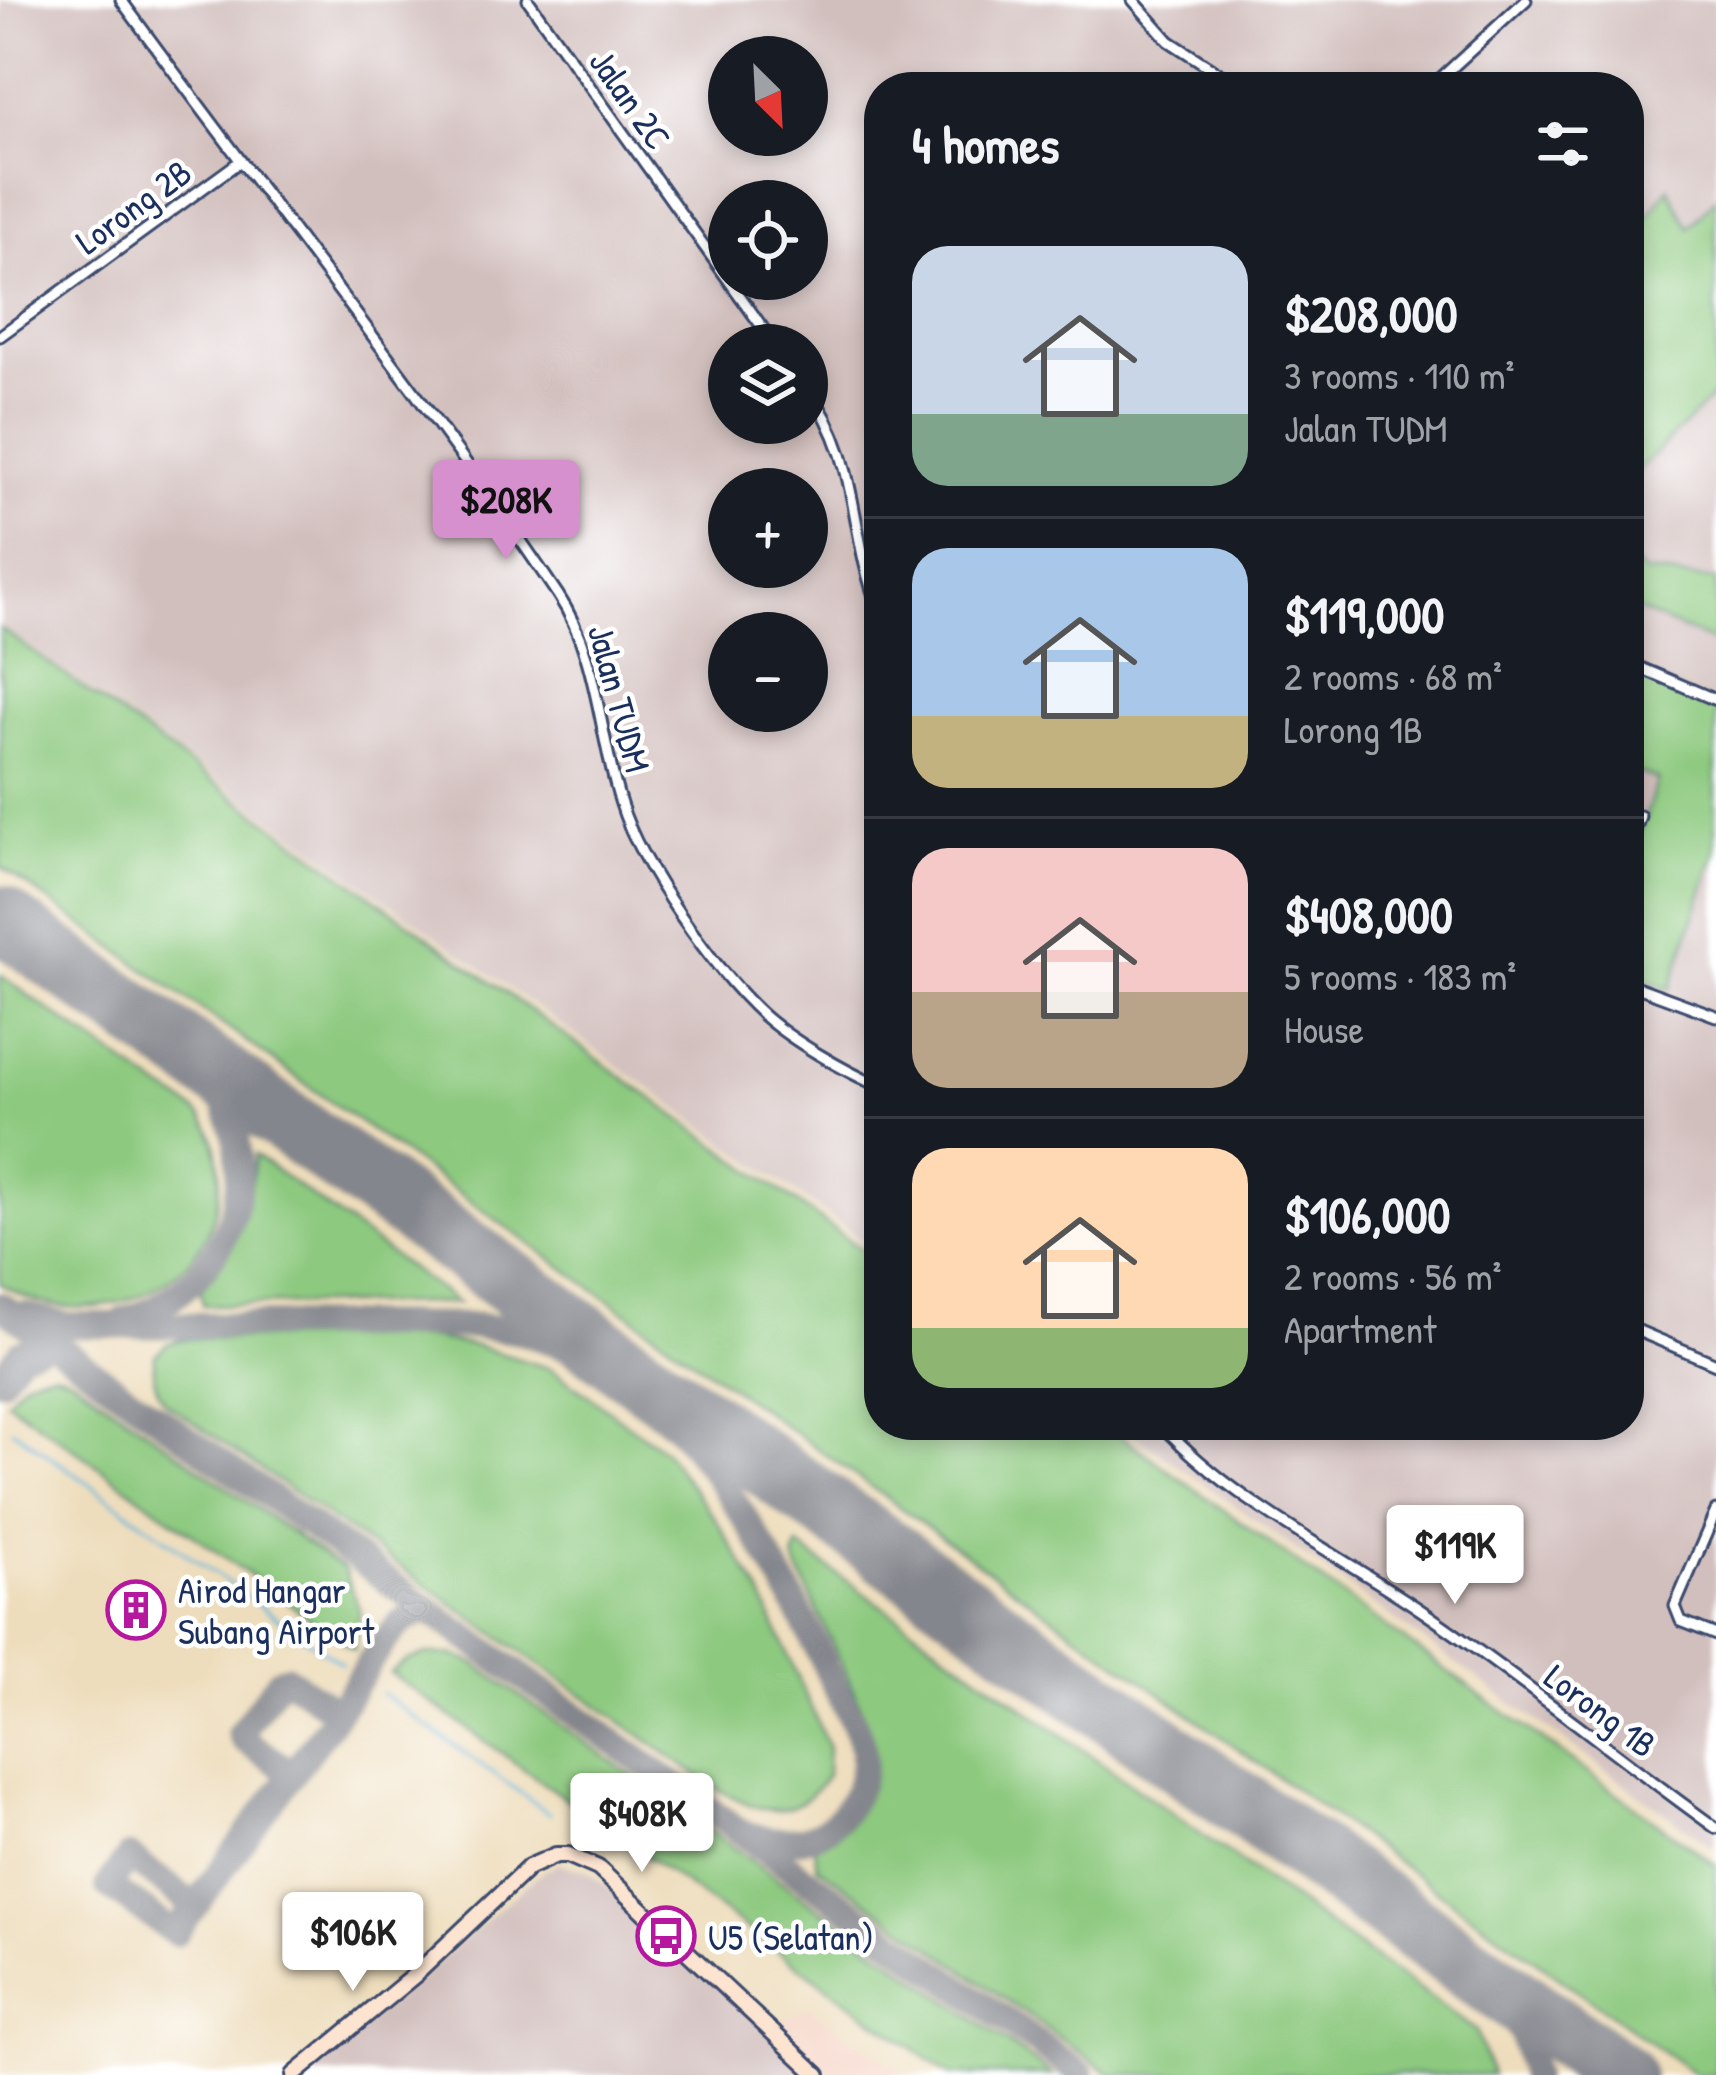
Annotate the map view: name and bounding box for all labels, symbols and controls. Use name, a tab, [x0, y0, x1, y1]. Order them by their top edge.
north arrow	[708, 36, 828, 156]
map controls	[708, 36, 828, 732]
street label: Jalan 2C	[579, 39, 683, 159]
text: 4 homes	[912, 110, 1059, 179]
icon: filters	[1530, 111, 1596, 177]
street label: Lorong 2B	[65, 147, 201, 265]
button: locate	[708, 180, 828, 300]
text: $208,000	[1284, 279, 1458, 348]
icon: home	[1008, 294, 1152, 438]
button: layers	[708, 324, 828, 444]
text: 3 rooms · 110 m²	[1284, 348, 1514, 401]
text: Jalan TUDM	[1284, 401, 1447, 454]
pin: $208K	[422, 460, 590, 562]
button: +	[708, 468, 828, 588]
text: $208K	[460, 472, 552, 525]
text: $119,000	[1284, 580, 1444, 649]
icon: home	[1008, 596, 1152, 740]
button: −	[708, 612, 828, 732]
street label: Jalan TUDM	[577, 619, 663, 777]
text: 2 rooms · 68 m²	[1284, 649, 1502, 702]
text: Lorong 1B	[1284, 702, 1423, 755]
text: $408,000	[1284, 880, 1453, 949]
icon: home	[1008, 896, 1152, 1040]
text: 5 rooms · 183 m²	[1284, 949, 1516, 1002]
text: House	[1284, 1002, 1364, 1055]
text: $106,000	[1284, 1180, 1450, 1249]
icon: home	[1008, 1196, 1152, 1340]
text: 2 rooms · 56 m²	[1284, 1249, 1501, 1302]
text: Apartment	[1284, 1302, 1437, 1355]
pin: $119K	[1371, 1505, 1539, 1607]
text: $119K	[1414, 1517, 1496, 1570]
place label: Airod Hangar Subang Airport	[178, 1565, 375, 1655]
building icon: Airod Hangar Subang Airport	[105, 1579, 167, 1641]
street label: Lorong 1B	[1535, 1652, 1667, 1768]
pin: $408K	[558, 1773, 726, 1875]
text: $408K	[597, 1785, 687, 1838]
pin: $106K	[269, 1892, 437, 1994]
text: $106K	[309, 1904, 397, 1957]
bus stop icon: U5 (Selatan)	[635, 1905, 697, 1967]
place label: U5 (Selatan)	[708, 1912, 874, 1961]

